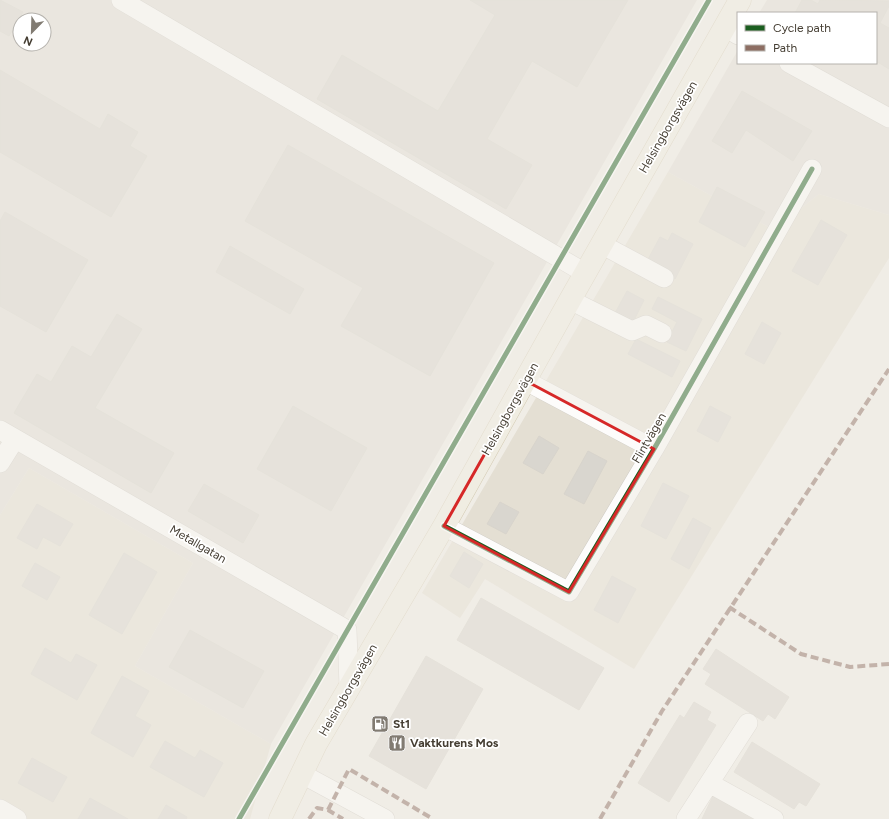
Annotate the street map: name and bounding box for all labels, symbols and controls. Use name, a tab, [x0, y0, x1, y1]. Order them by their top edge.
north arrow	[12, 12, 52, 52]
legend	[737, 12, 877, 64]
text: Cycle path	[773, 21, 831, 35]
text: N	[22, 33, 35, 48]
text: Path	[773, 41, 797, 55]
street label: Helsingborgsvägen	[636, 78, 700, 175]
street label: Helsingborgsvägen	[479, 360, 541, 458]
street label: Flintvägen	[629, 410, 669, 466]
street label: Metallgatan	[167, 522, 229, 566]
street label: Helsingborgsvägen	[316, 641, 380, 738]
fuel station icon: St1	[370, 714, 390, 734]
place label: St1	[393, 717, 410, 731]
restaurant icon: Vaktkurens Mos	[387, 733, 407, 753]
place label: Vaktkurens Mos	[410, 736, 499, 750]

